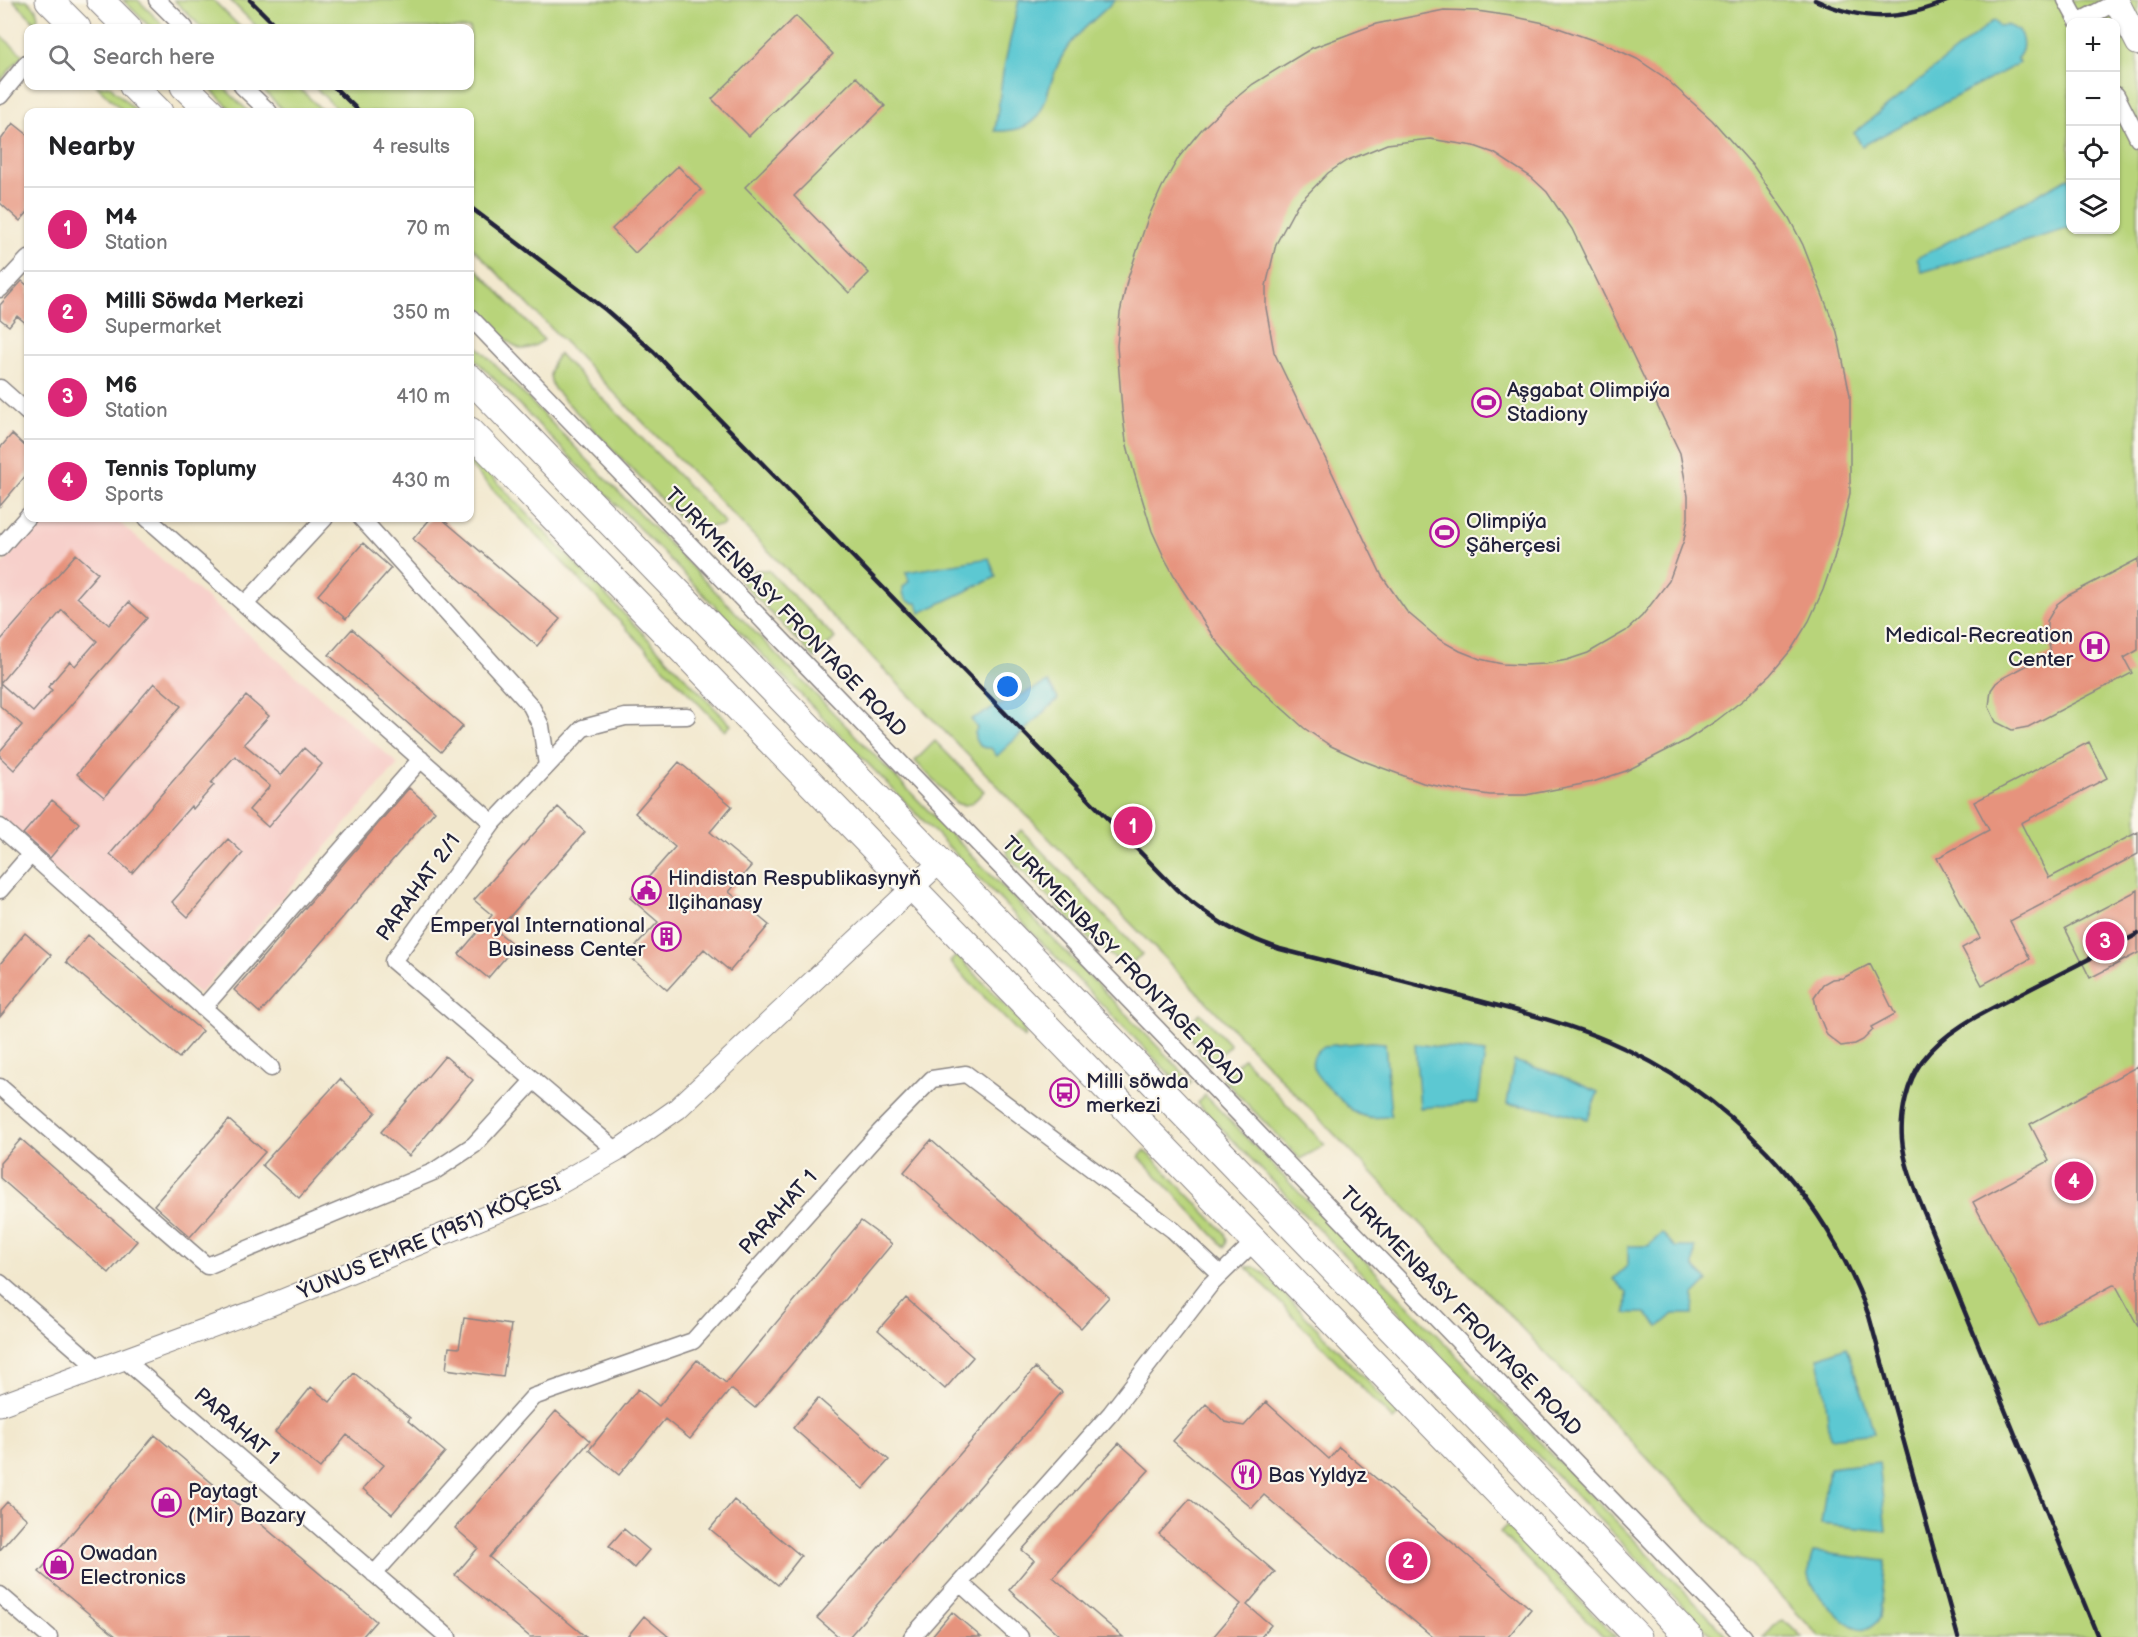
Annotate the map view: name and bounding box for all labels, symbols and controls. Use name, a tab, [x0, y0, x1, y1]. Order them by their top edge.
map controls	[2066, 18, 2120, 234]
button: +	[2066, 18, 2120, 72]
search box	[24, 24, 474, 90]
icon: search	[45, 41, 78, 74]
text: Search here	[93, 44, 215, 71]
button: −	[2066, 72, 2120, 126]
button: locate	[2066, 126, 2120, 180]
text: Nearby	[48, 132, 135, 163]
text: 4 results	[372, 135, 450, 159]
button: layers	[2066, 180, 2120, 234]
text: M4	[105, 204, 137, 231]
text: 1	[63, 217, 72, 241]
text: 70 m	[406, 217, 450, 241]
text: Station	[105, 231, 167, 255]
text: Milli Söwda Merkezi	[105, 288, 304, 315]
text: 2	[62, 301, 73, 325]
text: 350 m	[393, 301, 450, 325]
text: Supermarket	[105, 315, 221, 339]
text: M6	[105, 372, 137, 399]
place label: Aşgabat Olimpiýa Stadiony	[1507, 378, 1670, 427]
text: 3	[62, 385, 73, 409]
text: 410 m	[396, 385, 450, 409]
sports icon: Aşgabat Olimpiýa Stadiony	[1470, 386, 1502, 418]
text: Station	[105, 399, 167, 423]
text: Tennis Toplumy	[105, 456, 256, 483]
text: 4	[62, 469, 73, 493]
text: 430 m	[392, 469, 450, 493]
street label: TURKMENBASY FRONTAGE ROAD	[659, 482, 912, 742]
text: Sports	[105, 483, 163, 507]
place label: Olimpiýa Şäherçesi	[1466, 509, 1561, 558]
sports icon: Olimpiýa Şäherçesi	[1429, 517, 1461, 549]
place label: Medical-Recreation Center	[1885, 623, 2073, 672]
hospital icon: Medical-Recreation Center	[2078, 631, 2110, 663]
your location	[993, 672, 1022, 701]
pin: 1	[1114, 804, 1152, 848]
street label: PARAHAT 2/1	[371, 829, 466, 946]
street label: TURKMENBASY FRONTAGE ROAD	[996, 831, 1249, 1091]
place label: Hindistan Respublikasynyň Ilçihanasy	[668, 866, 921, 915]
public building icon: Hindistan Respublikasynyň Ilçihanasy	[631, 874, 663, 906]
place label: Emperyal International Business Center	[430, 913, 645, 962]
pin: 3	[2086, 918, 2124, 964]
building icon: Emperyal International Business Center	[650, 921, 682, 953]
place label: Milli söwda merkezi	[1086, 1069, 1189, 1118]
bus stop icon: Milli söwda merkezi	[1049, 1077, 1081, 1109]
pin: 4	[2054, 1158, 2094, 1204]
street label: PARAHAT 1	[734, 1165, 823, 1260]
street label: ÝUNUS EMRE (1951) KÖÇESI	[293, 1172, 564, 1306]
street label: TURKMENBASY FRONTAGE ROAD	[1334, 1181, 1587, 1441]
street label: PARAHAT 1	[189, 1383, 284, 1470]
restaurant icon: Bas Yyldyz	[1231, 1459, 1263, 1491]
place label: Bas Yyldyz	[1268, 1463, 1368, 1488]
place label: Paytagt (Mir) Bazary	[188, 1479, 306, 1528]
shop icon: Paytagt (Mir) Bazary	[151, 1487, 183, 1519]
pin: 2	[1388, 1538, 1428, 1584]
place label: Owadan Electronics	[80, 1541, 186, 1590]
shop icon: Owadan Electronics	[43, 1549, 75, 1581]

